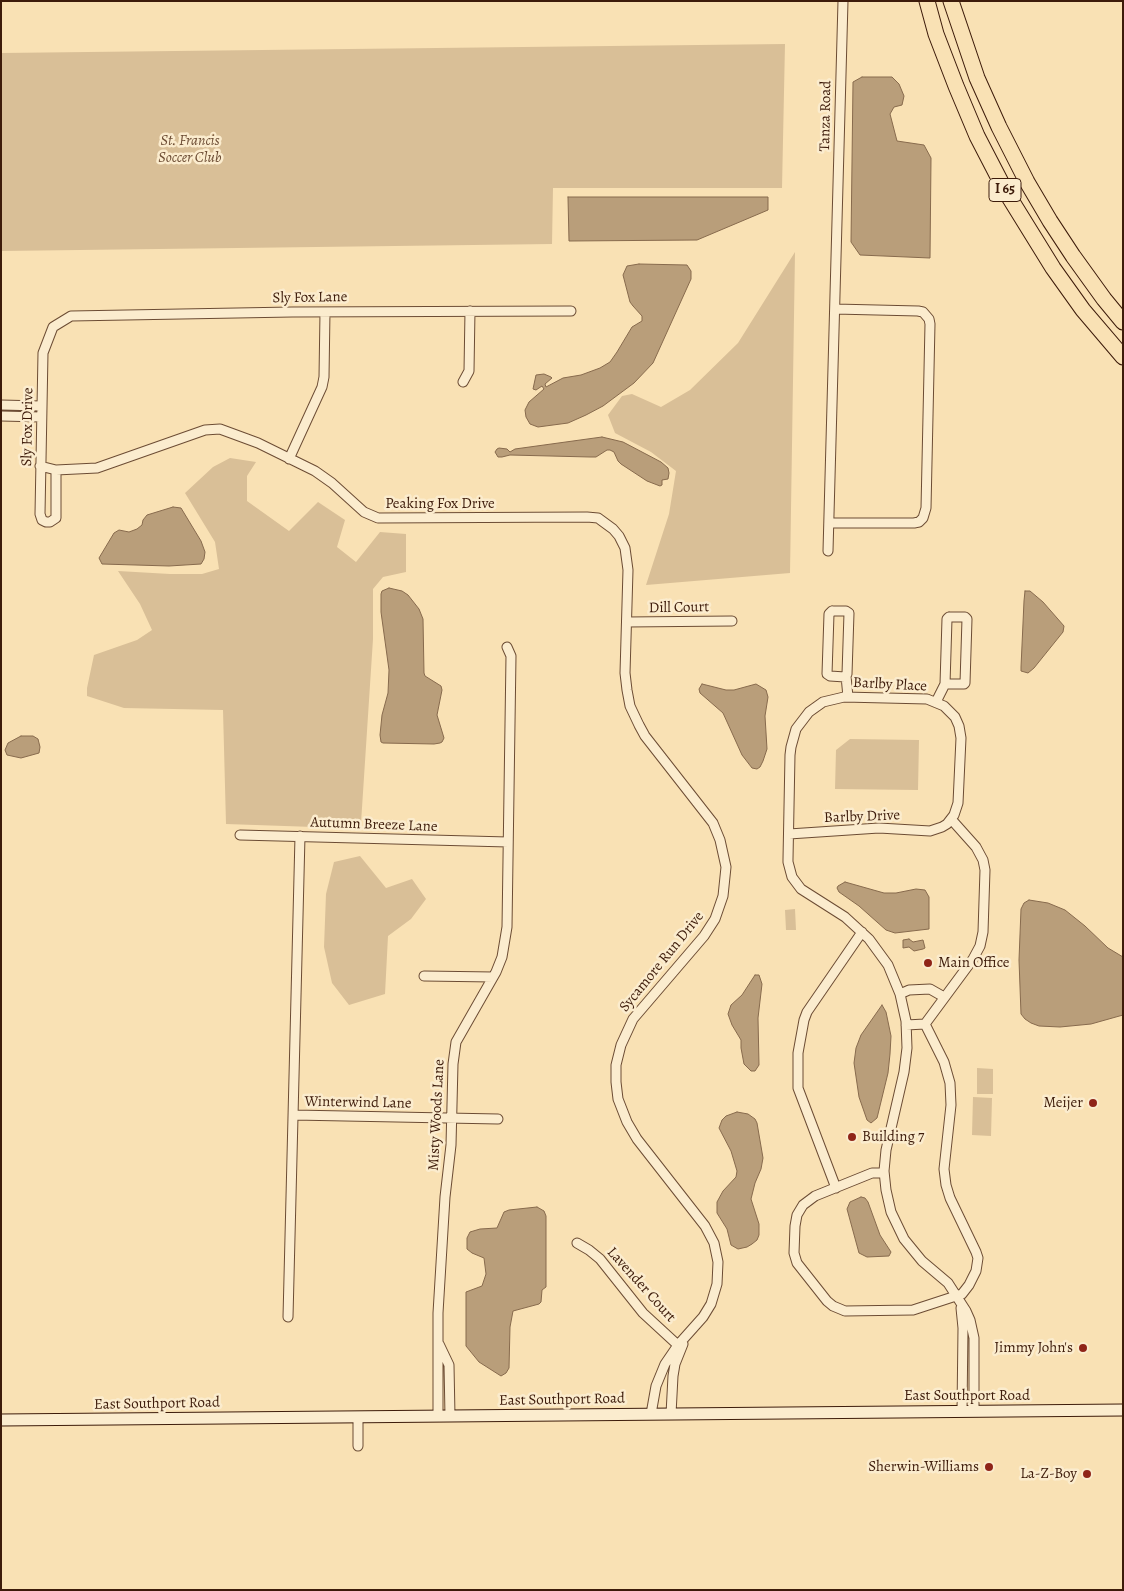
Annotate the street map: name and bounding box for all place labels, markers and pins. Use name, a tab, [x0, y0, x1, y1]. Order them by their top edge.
place label: Main Office	[938, 954, 1010, 972]
marker: Main Office	[922, 957, 934, 969]
place label: Meijer	[1043, 1094, 1083, 1112]
marker: Meijer	[1087, 1097, 1099, 1109]
place label: Building 7	[862, 1128, 924, 1146]
marker: Building 7	[846, 1131, 858, 1143]
place label: Jimmy John's	[994, 1339, 1073, 1357]
marker: Jimmy John's	[1077, 1342, 1089, 1354]
place label: Sherwin-Williams	[868, 1458, 979, 1476]
marker: Sherwin-Williams	[983, 1461, 995, 1473]
place label: La-Z-Boy	[1020, 1465, 1077, 1483]
marker: La-Z-Boy	[1081, 1468, 1093, 1480]

